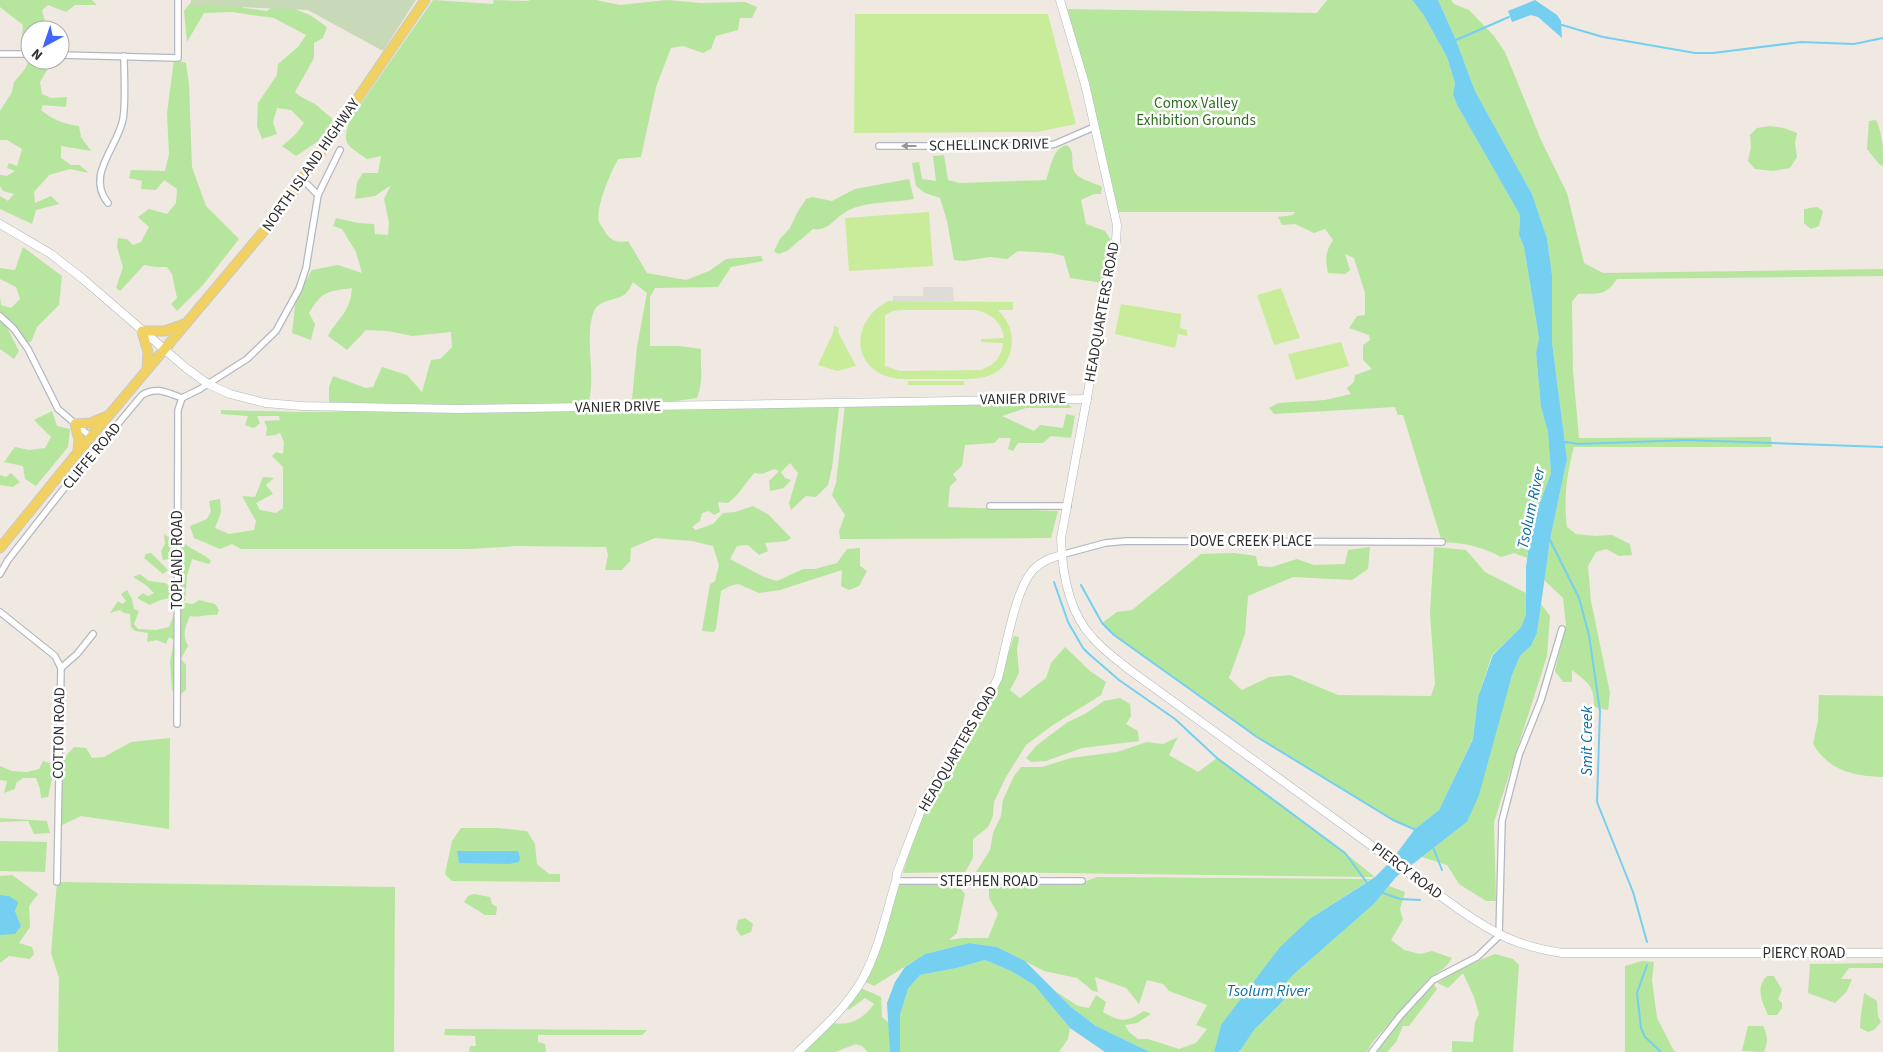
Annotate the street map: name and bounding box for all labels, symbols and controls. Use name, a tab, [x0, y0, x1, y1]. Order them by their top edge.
north arrow	[20, 20, 70, 70]
text: N	[27, 44, 47, 65]
park label: Comox Valley Exhibition Grounds	[1136, 93, 1256, 131]
street label: NORTH ISLAND HIGHWAY	[257, 94, 365, 236]
street label: SCHELLINCK DRIVE	[929, 133, 1049, 157]
one-way arrow	[901, 142, 917, 150]
street label: HEADQUARTERS ROAD	[1079, 240, 1125, 384]
street label: VANIER DRIVE	[980, 388, 1066, 410]
street label: VANIER DRIVE	[575, 396, 661, 418]
street label: CLIFFE ROAD	[58, 418, 126, 494]
water label: Tsolum River	[1512, 464, 1551, 551]
street label: TOPLAND ROAD	[167, 510, 188, 610]
street label: DOVE CREEK PLACE	[1190, 531, 1312, 552]
street label: HEADQUARTERS ROAD	[913, 682, 1003, 816]
street label: COTTON ROAD	[48, 687, 70, 779]
water label: Smit Creek	[1576, 706, 1598, 776]
street label: PIERCY ROAD	[1367, 838, 1447, 904]
street label: STEPHEN ROAD	[940, 871, 1038, 892]
street label: PIERCY ROAD	[1762, 943, 1846, 964]
water label: Tsolum River	[1226, 980, 1311, 1002]

